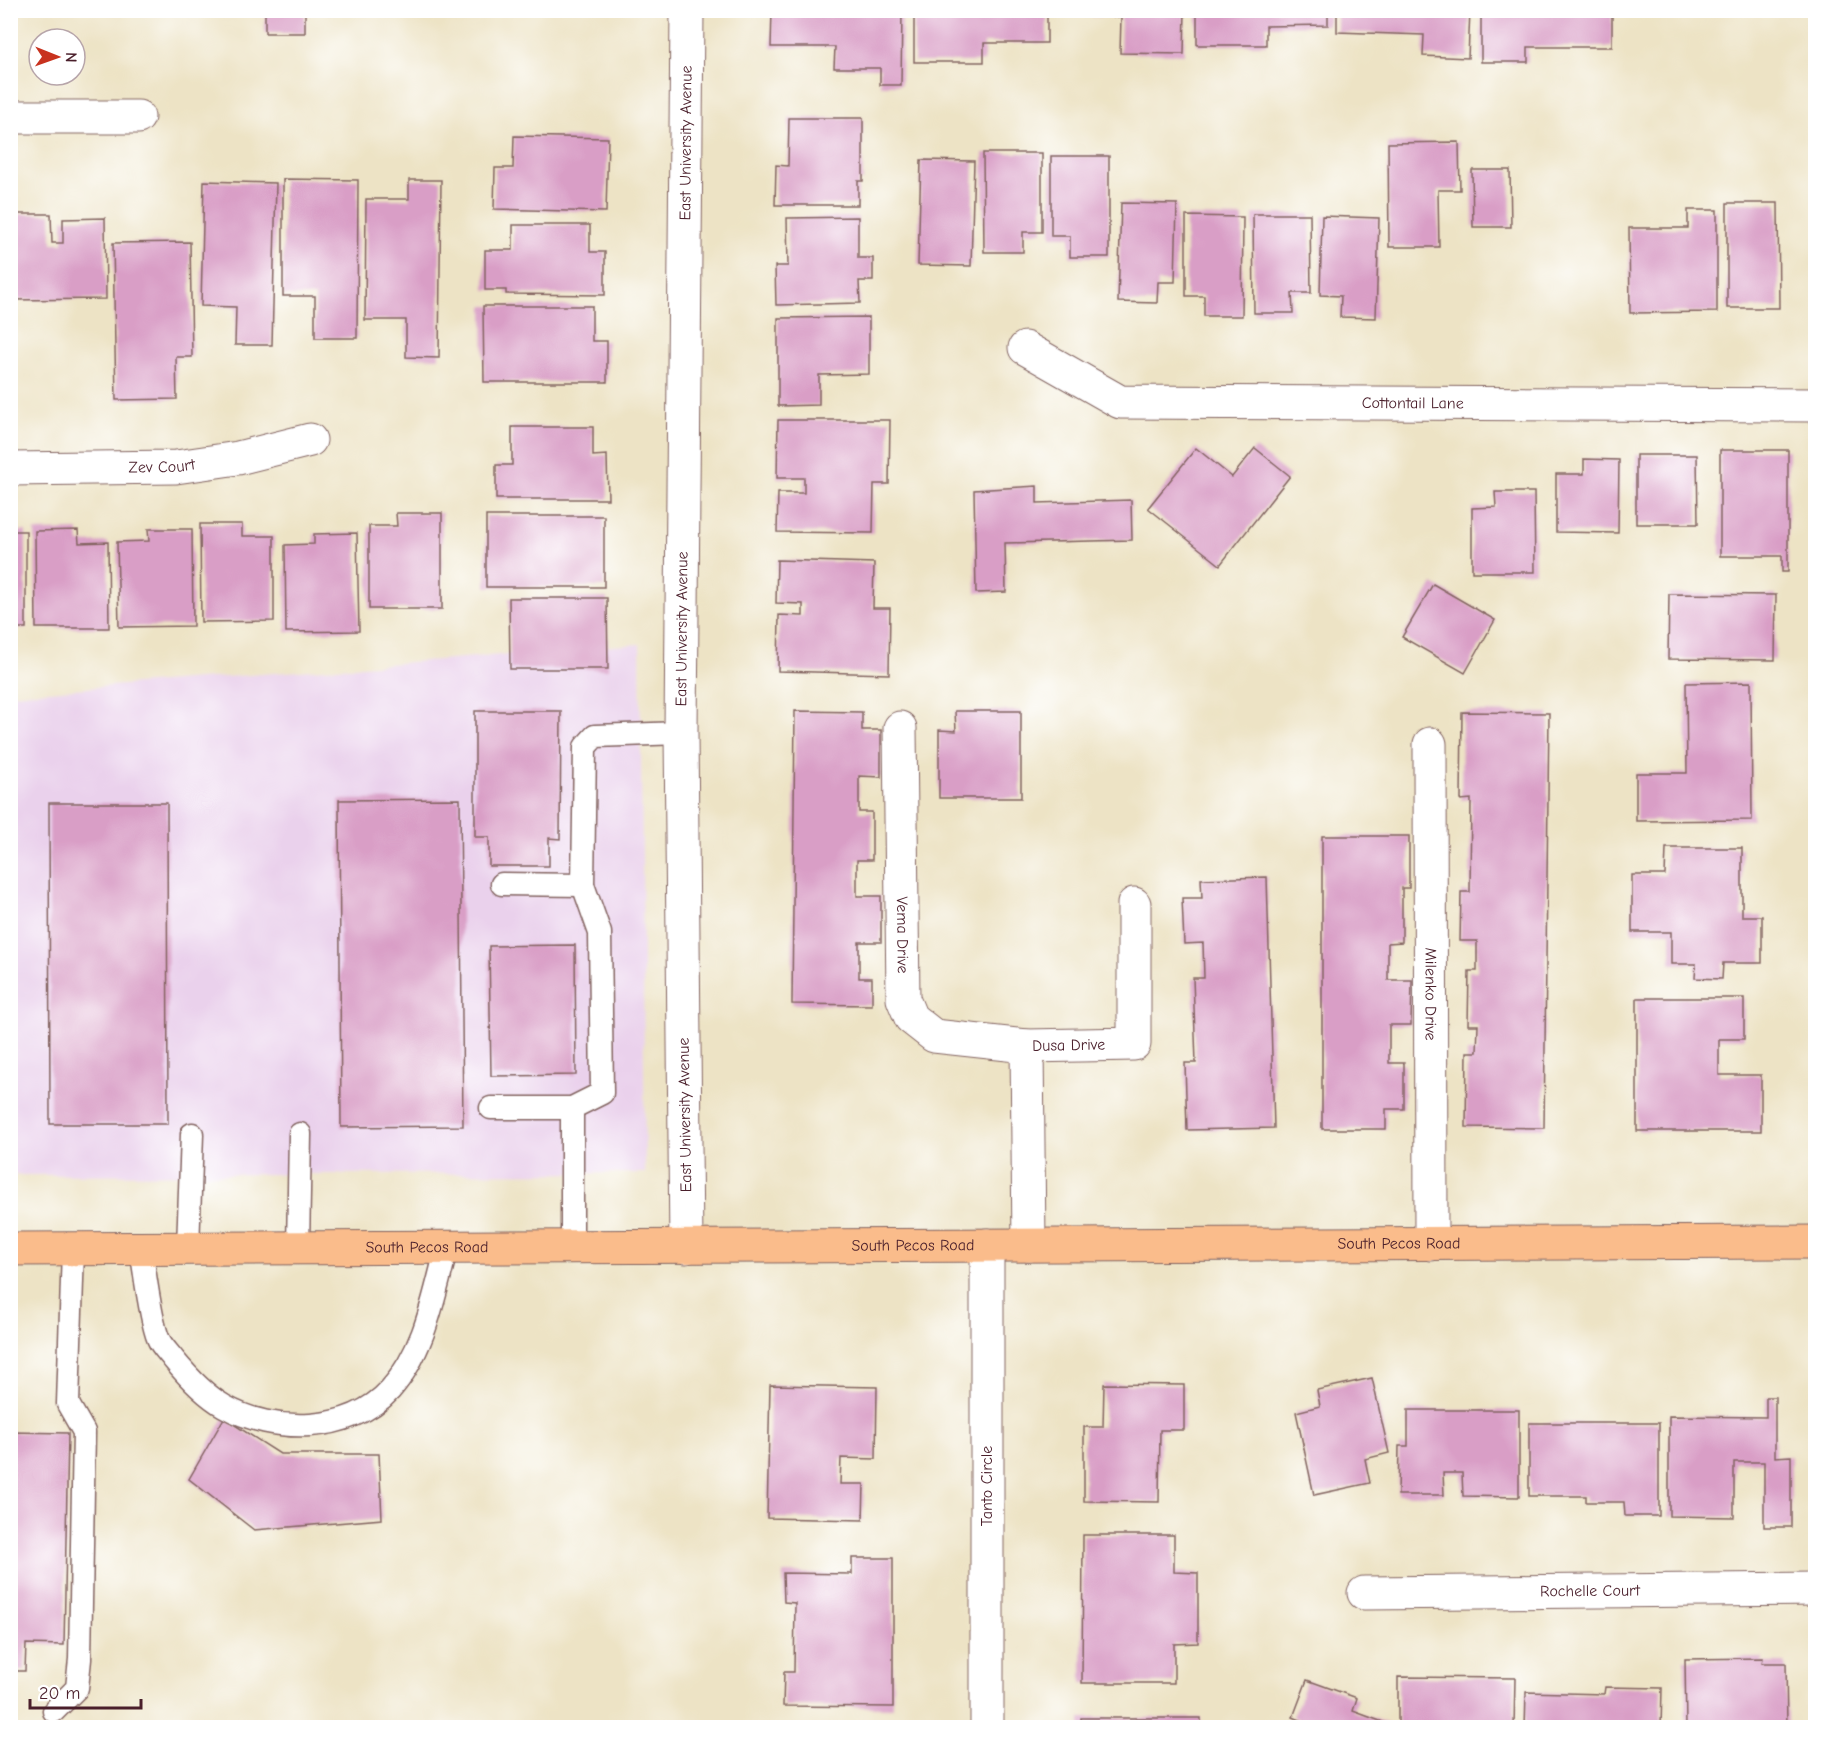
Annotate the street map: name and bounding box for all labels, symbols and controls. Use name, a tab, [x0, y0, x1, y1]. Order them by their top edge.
north arrow	[27, 27, 87, 87]
text: N	[62, 52, 80, 63]
street label: East University Avenue	[676, 65, 696, 221]
street label: Cottontail Lane	[1362, 394, 1464, 412]
street label: Zev Court	[128, 455, 197, 477]
street label: East University Avenue	[672, 551, 692, 707]
street label: Vema Drive	[893, 896, 912, 974]
street label: Milenko Drive	[1421, 947, 1440, 1041]
street label: Dusa Drive	[1032, 1036, 1105, 1055]
street label: East University Avenue	[675, 1037, 695, 1193]
street label: South Pecos Road	[1337, 1234, 1461, 1253]
street label: South Pecos Road	[851, 1236, 975, 1255]
street label: South Pecos Road	[365, 1238, 489, 1257]
street label: Tanto Circle	[978, 1446, 996, 1526]
street label: Rochelle Court	[1540, 1582, 1640, 1600]
scale bar	[30, 1672, 141, 1710]
text: 20 m	[39, 1683, 80, 1704]

